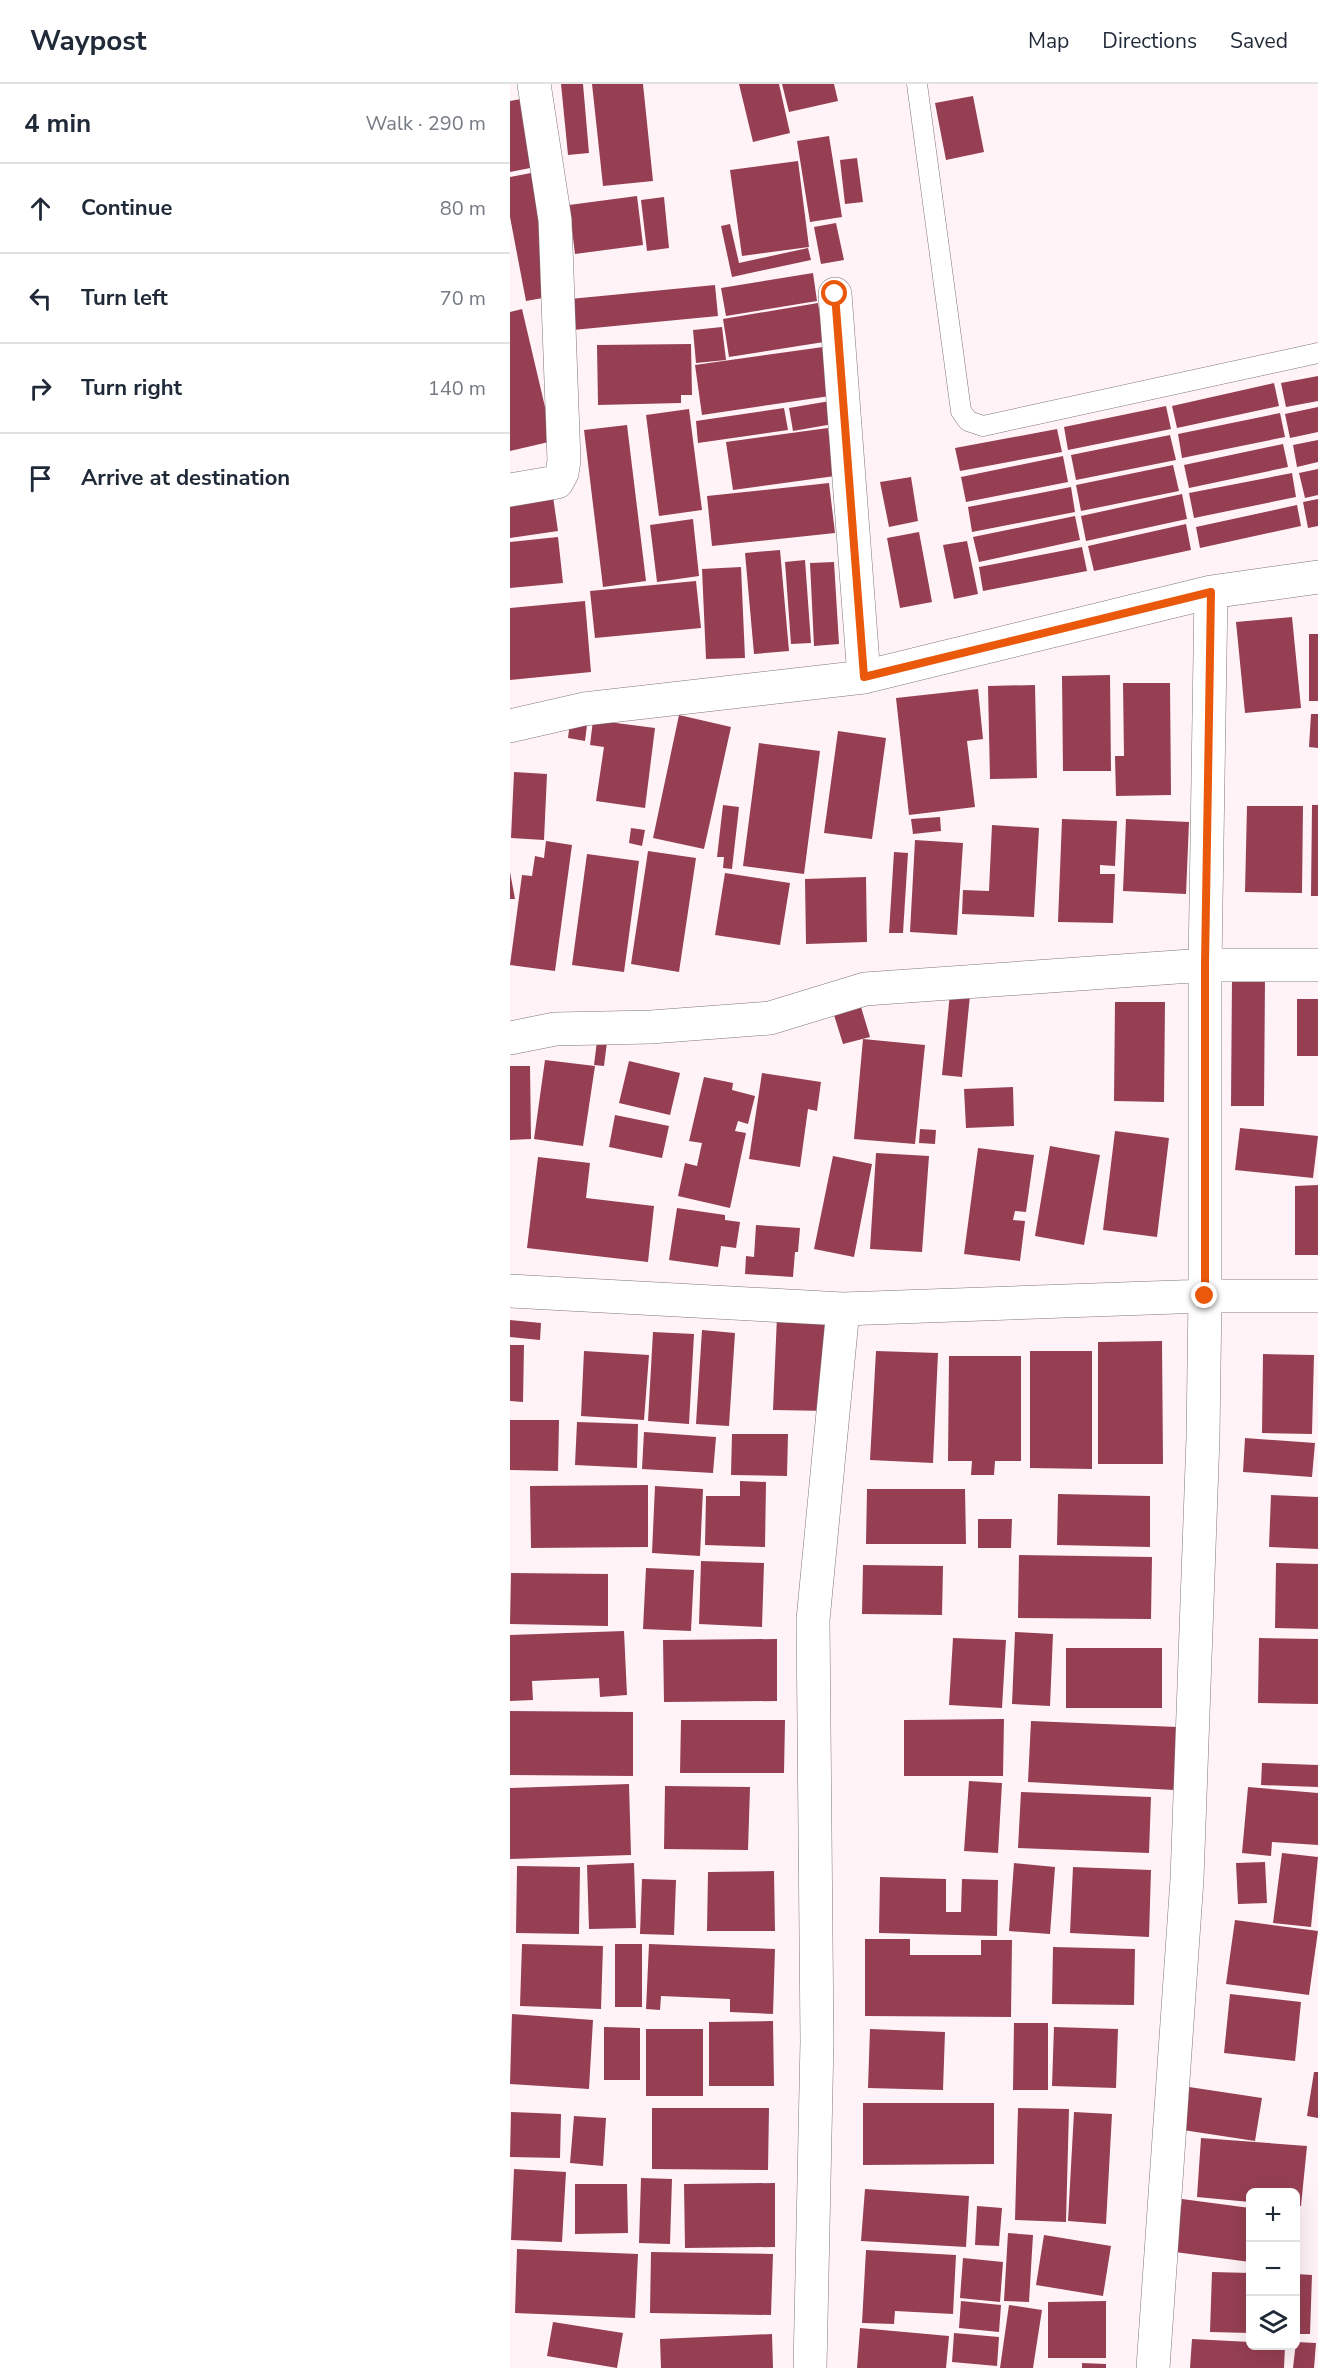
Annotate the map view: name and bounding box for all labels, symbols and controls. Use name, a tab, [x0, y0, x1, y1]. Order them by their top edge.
text: Waypost	[30, 22, 147, 60]
text: Map	[1028, 27, 1069, 55]
text: Directions	[1102, 27, 1197, 55]
text: Saved	[1230, 27, 1288, 55]
text: 4 min	[24, 106, 91, 141]
text: Walk · 290 m	[366, 110, 486, 137]
icon: ahead	[24, 192, 57, 225]
text: Continue	[81, 193, 172, 223]
text: 80 m	[440, 195, 486, 222]
route start	[821, 280, 847, 306]
icon: left	[24, 282, 57, 315]
text: Turn left	[81, 283, 168, 313]
text: 70 m	[440, 285, 486, 312]
icon: right	[24, 372, 57, 405]
text: Turn right	[81, 373, 182, 403]
text: 140 m	[428, 375, 486, 402]
icon: arrive	[24, 462, 57, 495]
text: Arrive at destination	[81, 463, 290, 493]
route end	[1191, 1282, 1217, 1308]
map controls	[1246, 2188, 1300, 2350]
button: +	[1246, 2188, 1300, 2242]
button: −	[1246, 2242, 1300, 2296]
button: layers	[1246, 2296, 1300, 2350]

